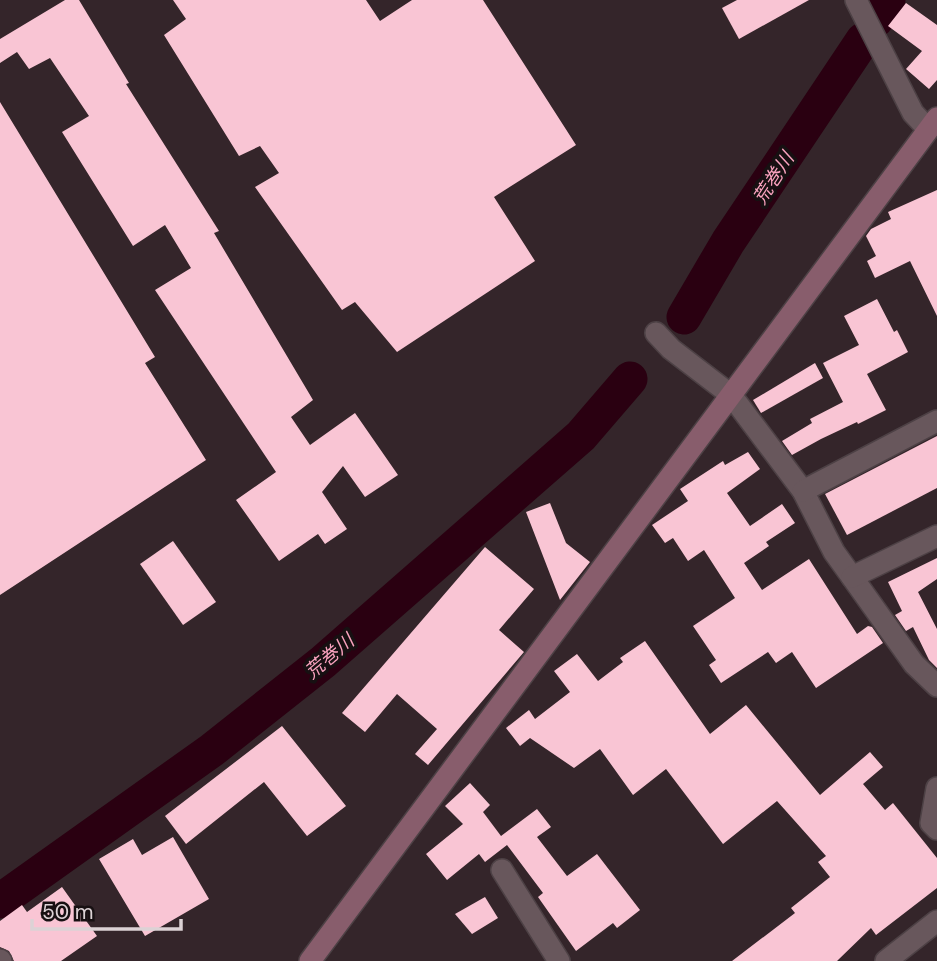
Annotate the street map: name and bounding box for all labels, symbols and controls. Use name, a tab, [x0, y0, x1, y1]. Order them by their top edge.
water label: 荒巻川	[747, 146, 801, 209]
water label: 荒巻川	[299, 627, 361, 684]
scale bar	[32, 888, 180, 932]
text: 50 m	[42, 898, 93, 926]

